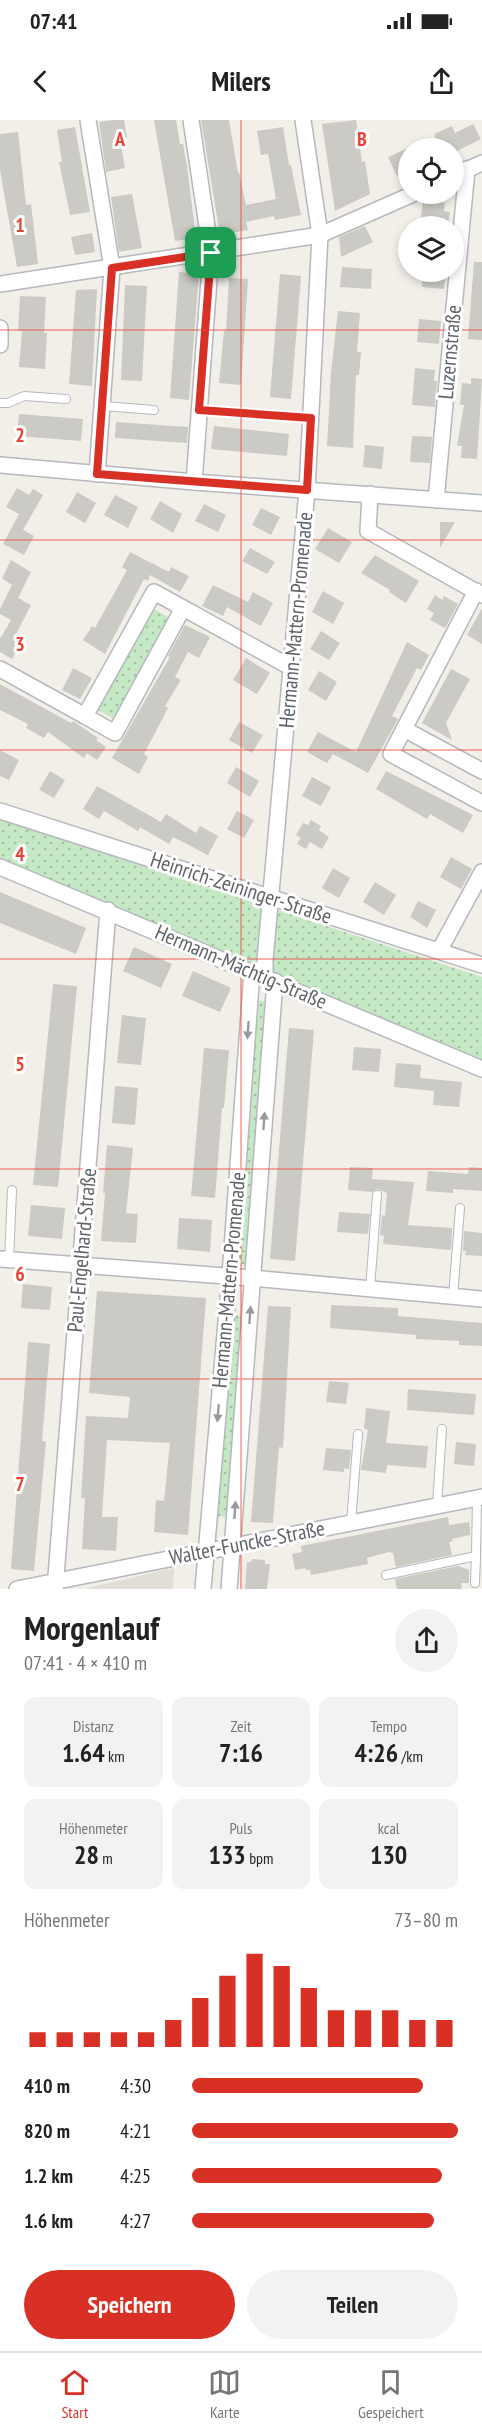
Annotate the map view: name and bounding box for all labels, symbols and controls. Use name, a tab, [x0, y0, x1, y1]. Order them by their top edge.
text: 07:41	[30, 7, 78, 35]
text: Milers	[211, 64, 271, 98]
icon: back	[24, 65, 57, 98]
icon: share	[425, 65, 458, 98]
text: A	[114, 126, 126, 152]
text: B	[357, 126, 367, 152]
map controls	[398, 138, 464, 282]
button: locate	[398, 138, 464, 204]
text: 1	[15, 212, 25, 238]
button: layers	[398, 216, 464, 282]
pin	[185, 227, 236, 278]
icon: arrive	[194, 236, 227, 269]
street label: Luzernstraße	[432, 304, 467, 400]
text: 2	[15, 422, 25, 448]
street label: Hermann-Mattern-Promenade	[273, 511, 318, 729]
text: 3	[15, 631, 25, 657]
text: 4	[15, 841, 25, 867]
street label: Heinrich-Zeininger-Straße	[147, 845, 335, 930]
street label: Hermann-Mächtig-Straße	[151, 918, 331, 1015]
one-way arrow	[243, 1020, 253, 1039]
text: 5	[15, 1051, 25, 1077]
one-way arrow	[259, 1111, 269, 1130]
street label: Paul-Engelhard-Straße	[61, 1167, 102, 1333]
street label: Hermann-Mattern-Promenade	[206, 1171, 251, 1389]
text: 6	[15, 1261, 25, 1287]
one-way arrow	[245, 1306, 254, 1325]
one-way arrow	[213, 1403, 223, 1422]
text: 7	[15, 1471, 25, 1497]
one-way arrow	[231, 1500, 240, 1519]
street label: Walter-Funcke-Straße	[167, 1514, 327, 1571]
text: Morgenlauf	[24, 1606, 159, 1649]
button: share	[395, 1609, 458, 1672]
text: 07:41 · 4 × 410 m	[24, 1650, 147, 1676]
text: Distanz	[73, 1716, 114, 1736]
text: Zeit	[231, 1716, 251, 1736]
text: Tempo	[370, 1716, 407, 1736]
text: 1.64	[62, 1736, 105, 1769]
text: 7:16	[219, 1736, 263, 1769]
text: 4:26	[354, 1736, 398, 1769]
text: km	[105, 1746, 125, 1766]
text: /km	[398, 1746, 423, 1766]
text: Höhenmeter	[59, 1818, 128, 1838]
text: Puls	[230, 1818, 252, 1838]
text: kcal	[378, 1818, 400, 1838]
text: 28	[74, 1838, 99, 1871]
text: 133	[208, 1838, 246, 1871]
text: 130	[370, 1838, 407, 1871]
text: m	[99, 1848, 113, 1868]
text: bpm	[246, 1848, 274, 1868]
text: Höhenmeter	[24, 1907, 110, 1933]
text: 73–80 m	[394, 1907, 458, 1933]
text: 410 m	[24, 2073, 70, 2099]
text: 4:30	[120, 2073, 151, 2099]
text: 820 m	[24, 2118, 70, 2144]
text: 4:21	[120, 2118, 151, 2144]
text: 1.2 km	[24, 2163, 73, 2189]
text: 4:25	[120, 2163, 151, 2189]
text: 1.6 km	[24, 2208, 73, 2234]
text: 4:27	[120, 2208, 151, 2234]
button: Speichern	[24, 2270, 235, 2339]
button: Teilen	[247, 2270, 458, 2339]
tab: Start	[58, 2366, 91, 2422]
tab: Karte	[208, 2366, 241, 2422]
tab: Gespeichert	[358, 2366, 424, 2422]

